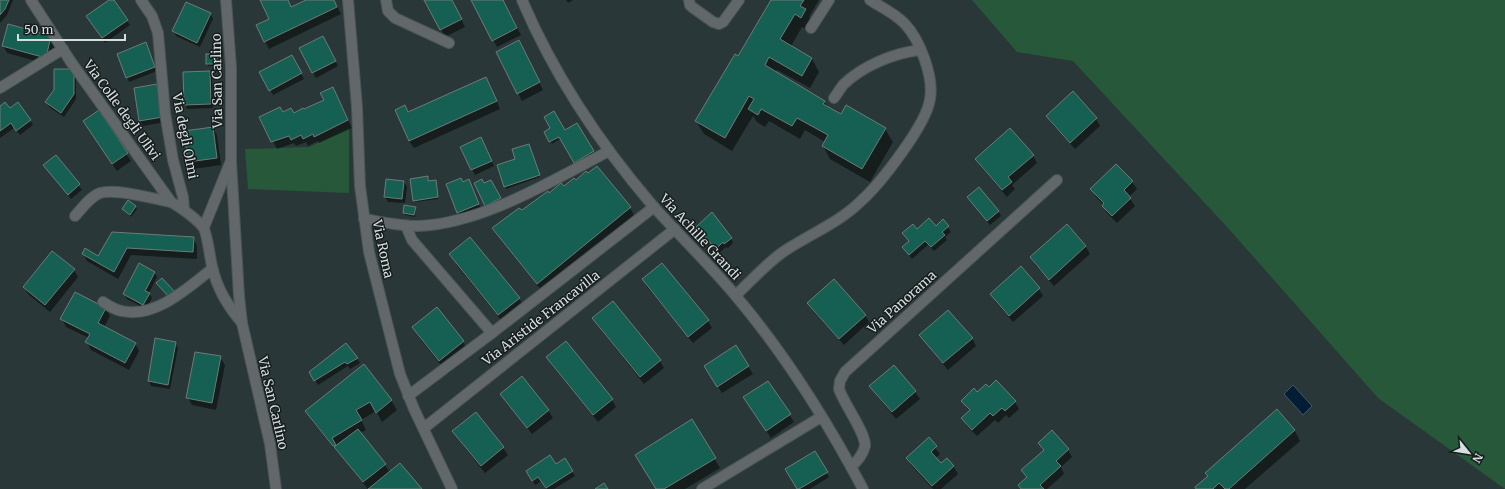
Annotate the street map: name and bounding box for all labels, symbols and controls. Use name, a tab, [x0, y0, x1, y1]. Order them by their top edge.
scale bar	[18, 16, 125, 42]
text: 50 m	[24, 22, 53, 37]
street label: Via San Carlino	[208, 33, 226, 130]
street label: Via Colle degli Ulivi	[79, 56, 164, 163]
street label: Via degli Olmi	[168, 91, 202, 180]
street label: Via Achille Grandi	[655, 190, 744, 284]
street label: Via Roma	[368, 217, 397, 280]
street label: Via Aristide Francavilla	[478, 267, 603, 370]
street label: Via Panorama	[863, 267, 940, 338]
street label: Via San Carlino	[254, 354, 292, 452]
north arrow	[1449, 433, 1489, 473]
text: N	[1469, 451, 1486, 466]

